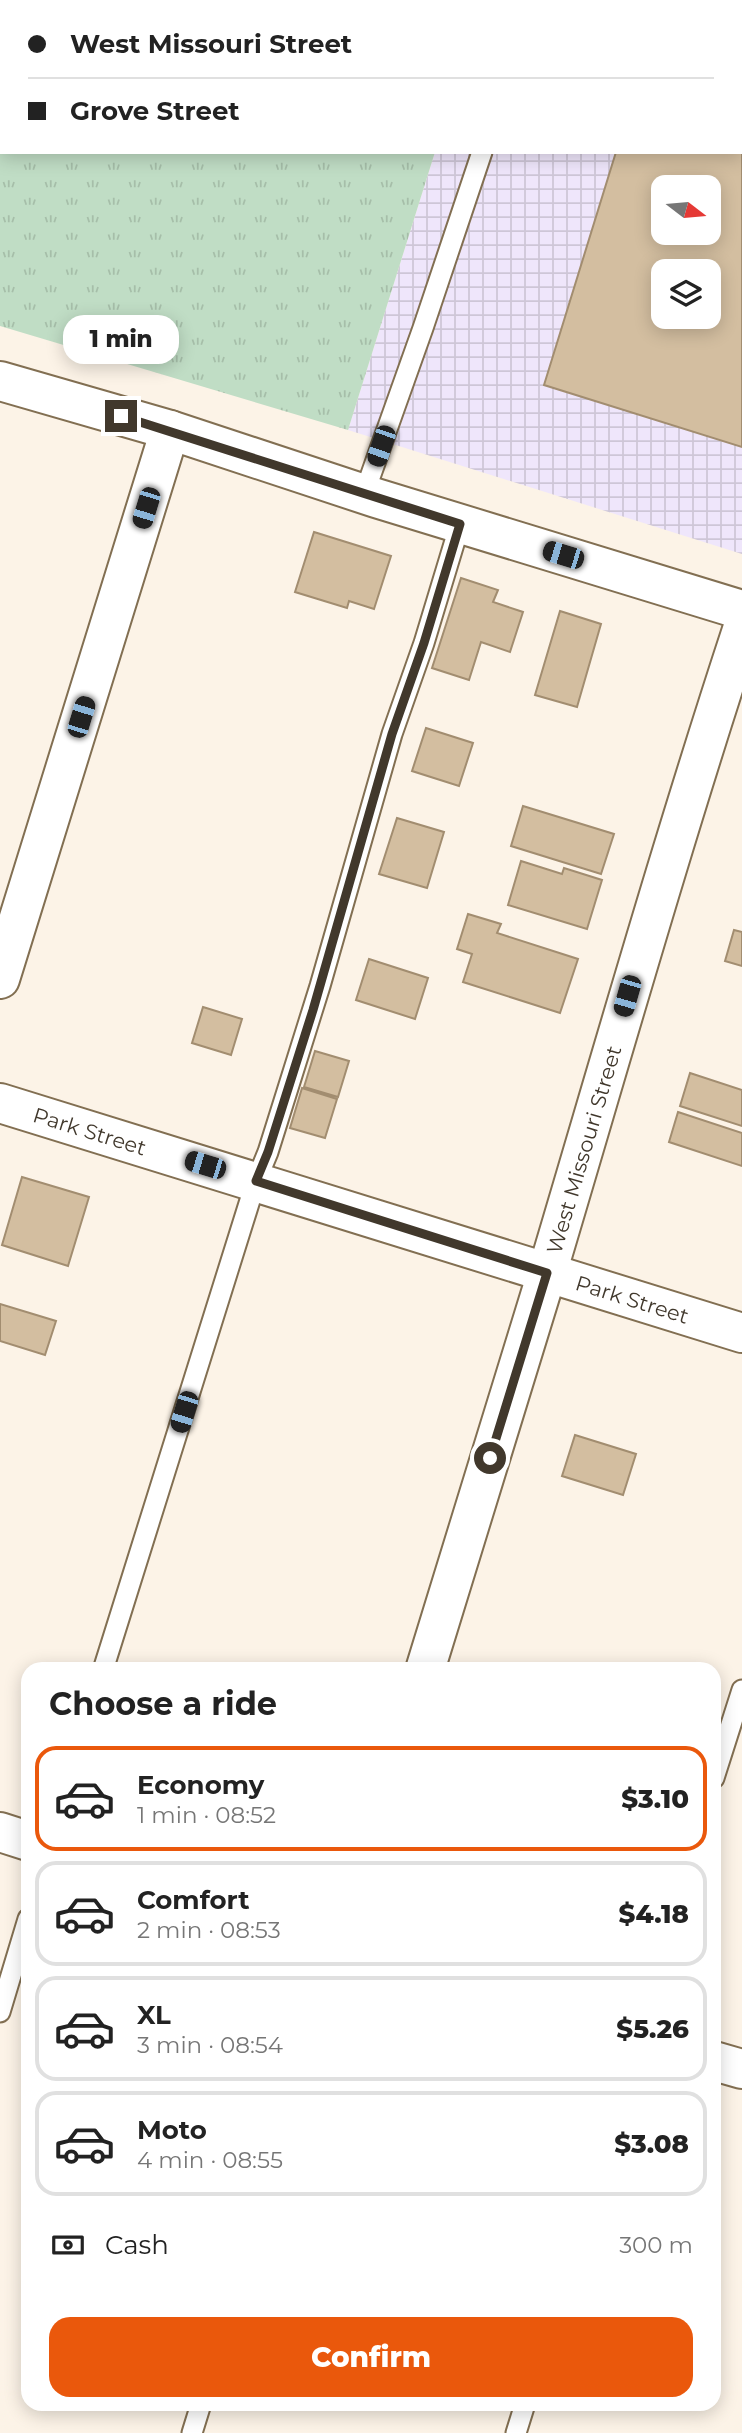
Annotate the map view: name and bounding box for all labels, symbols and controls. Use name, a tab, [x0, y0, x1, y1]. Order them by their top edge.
text: West Missouri Street	[70, 28, 352, 60]
text: Grove Street	[70, 95, 240, 127]
north arrow	[651, 175, 721, 245]
map controls	[651, 175, 721, 329]
button: layers	[651, 259, 721, 329]
callout: 1 min	[63, 314, 179, 364]
text: 1 min	[89, 325, 153, 353]
route end	[105, 400, 137, 432]
car	[365, 423, 398, 469]
car	[130, 485, 163, 531]
car	[540, 539, 587, 571]
car	[65, 694, 98, 740]
car	[612, 973, 643, 1019]
street label: West Missouri Street	[541, 1043, 626, 1257]
street label: Park Street	[30, 1102, 149, 1160]
car	[182, 1149, 229, 1181]
street label: Park Street	[573, 1270, 692, 1328]
car	[168, 1389, 201, 1435]
route start	[474, 1442, 506, 1474]
text: Choose a ride	[49, 1684, 277, 1723]
icon: car	[53, 1767, 116, 1830]
text: Economy	[137, 1769, 264, 1801]
text: $3.10	[621, 1783, 689, 1815]
text: 1 min · 08:52	[137, 1801, 276, 1829]
icon: car	[53, 1882, 116, 1945]
text: Comfort	[137, 1884, 249, 1916]
text: $4.18	[618, 1898, 689, 1930]
text: 2 min · 08:53	[137, 1916, 281, 1944]
icon: car	[53, 1997, 116, 2060]
text: XL	[137, 1999, 171, 2031]
text: $5.26	[616, 2013, 689, 2045]
text: 3 min · 08:54	[137, 2031, 283, 2059]
icon: car	[53, 2112, 116, 2175]
text: Moto	[137, 2114, 207, 2146]
text: $3.08	[614, 2128, 689, 2160]
text: 4 min · 08:55	[137, 2146, 283, 2174]
icon: cash	[49, 2226, 87, 2264]
text: Cash	[105, 2229, 169, 2261]
text: 300 m	[619, 2231, 693, 2259]
button: Confirm	[49, 2317, 693, 2397]

